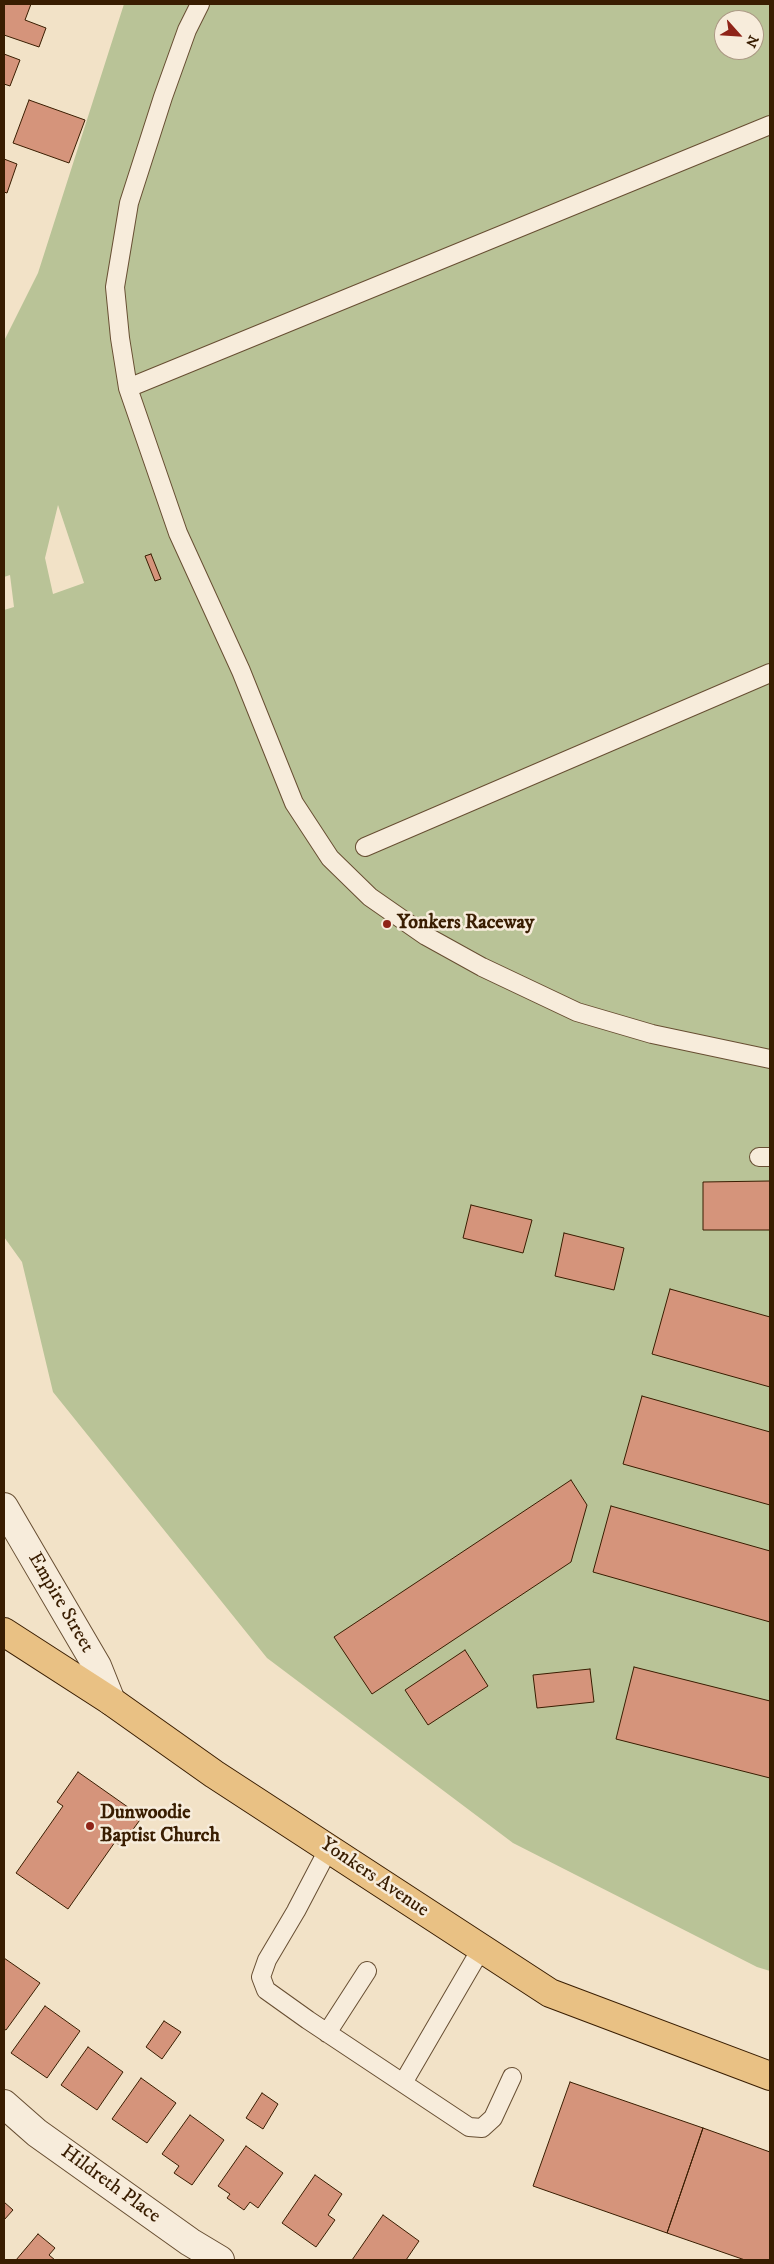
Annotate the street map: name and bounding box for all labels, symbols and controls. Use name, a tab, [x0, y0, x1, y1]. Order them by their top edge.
north arrow	[714, 10, 764, 60]
text: N	[741, 32, 762, 50]
place label: Yonkers Raceway	[397, 912, 534, 936]
marker: Yonkers Raceway	[381, 918, 393, 930]
street label: Empire Street	[22, 1549, 98, 1657]
place label: Dunwoodie Baptist Church	[100, 1802, 220, 1849]
marker: Dunwoodie Baptist Church	[84, 1820, 96, 1832]
street label: Yonkers Avenue	[315, 1833, 433, 1923]
street label: Hildreth Place	[55, 2141, 165, 2229]

